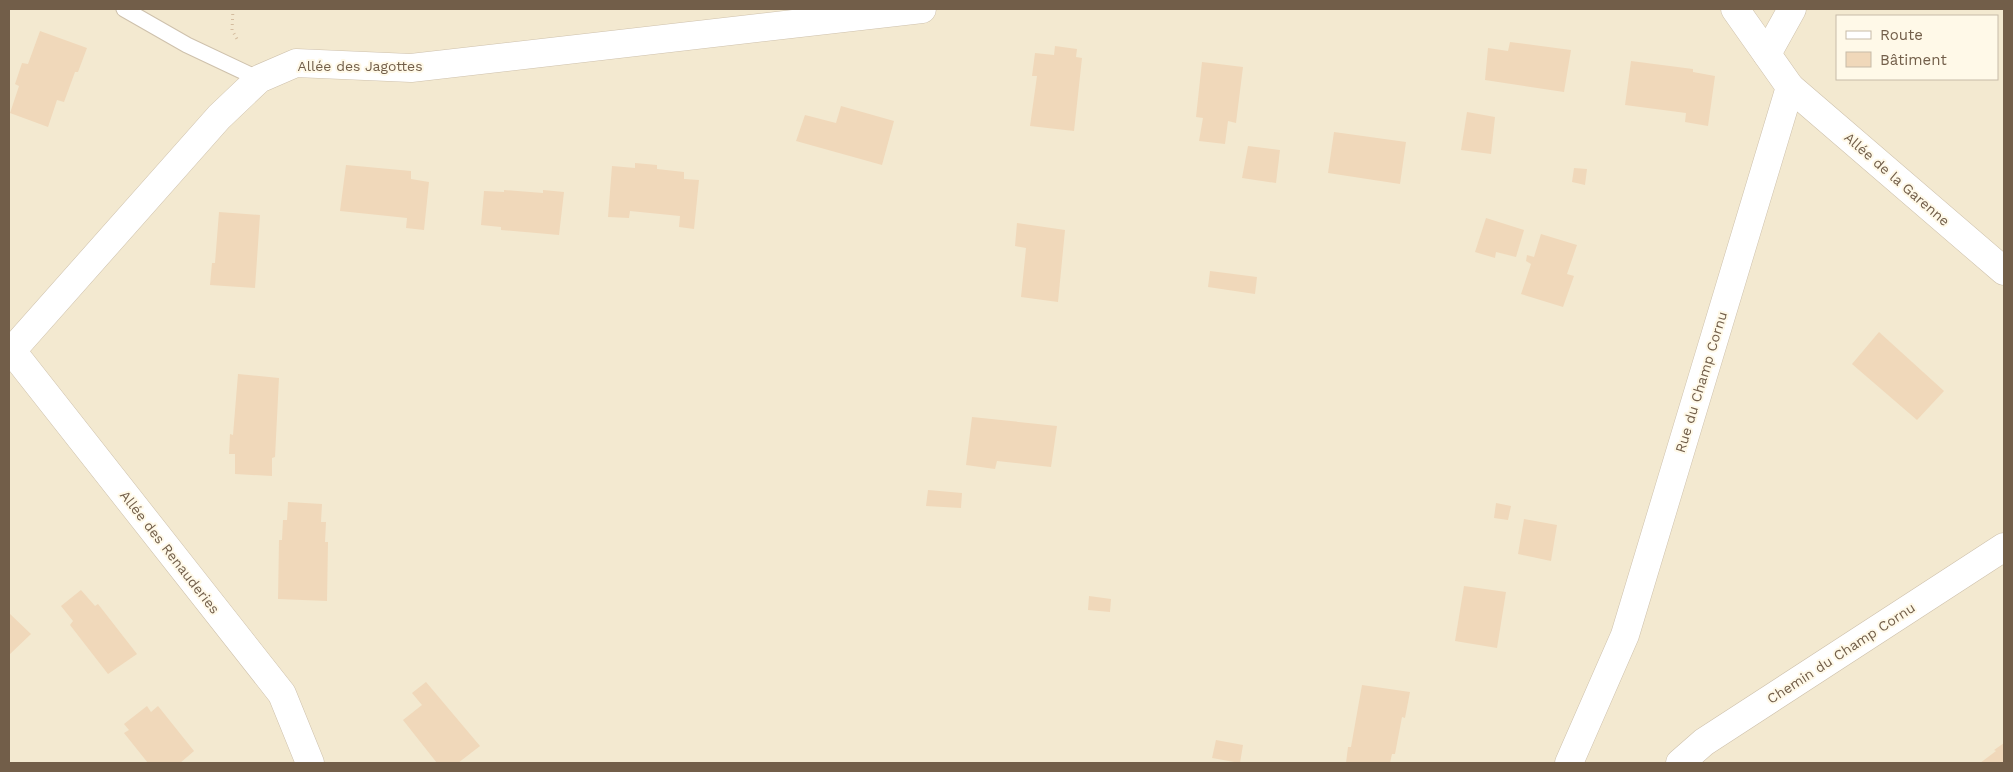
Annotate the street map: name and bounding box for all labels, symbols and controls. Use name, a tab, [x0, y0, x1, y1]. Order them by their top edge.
legend	[1836, 15, 1998, 80]
text: Route	[1880, 26, 1923, 44]
text: Bâtiment	[1880, 51, 1947, 69]
street label: Allée des Jagottes	[297, 58, 423, 74]
street label: Allée de la Garenne	[1841, 129, 1953, 229]
street label: Rue du Champ Cornu	[1672, 309, 1730, 455]
street label: Allée des Renauderies	[117, 487, 223, 617]
street label: Chemin du Champ Cornu	[1764, 599, 1918, 707]

